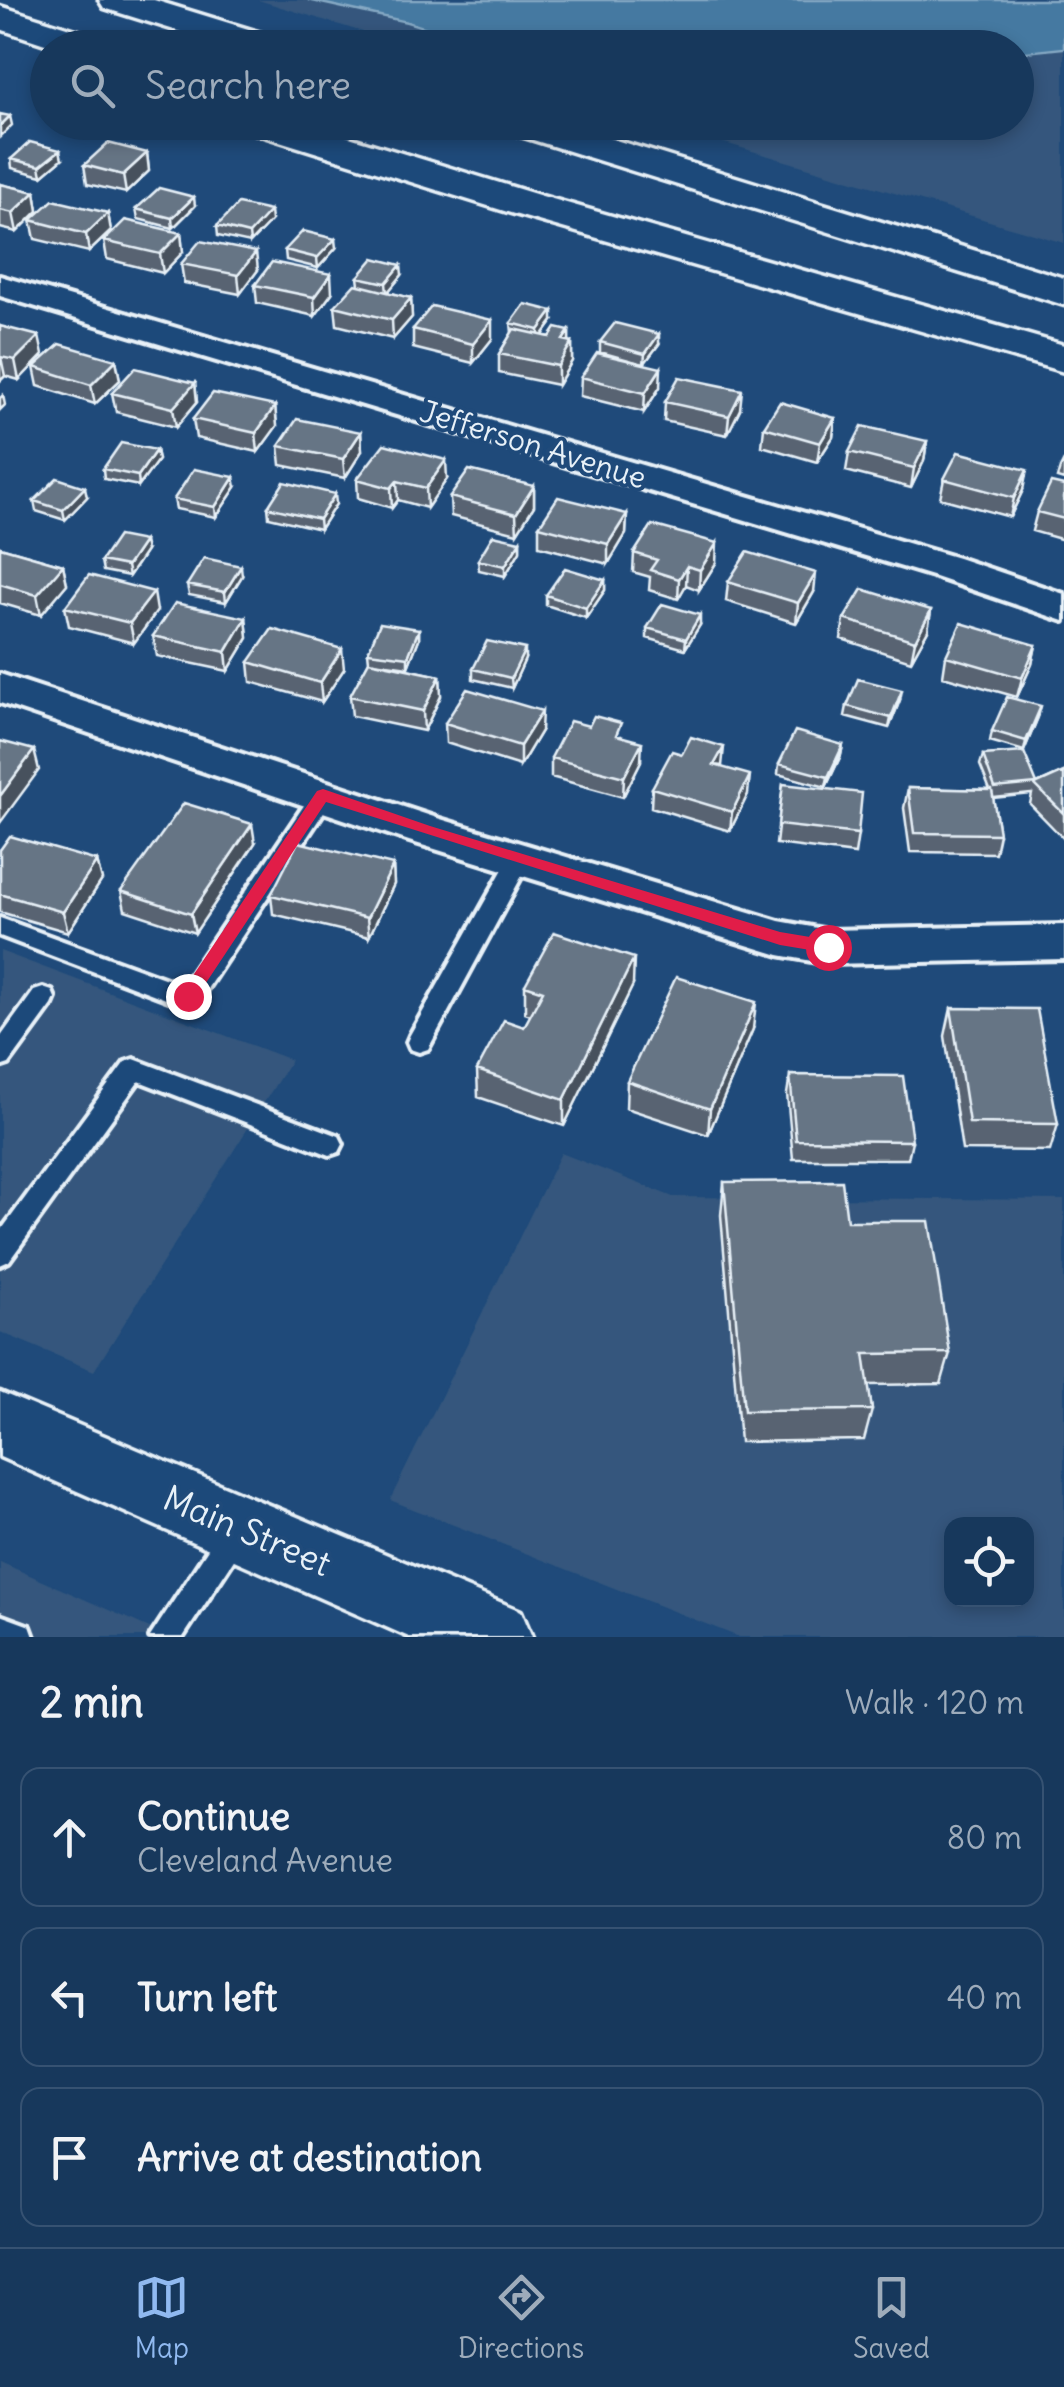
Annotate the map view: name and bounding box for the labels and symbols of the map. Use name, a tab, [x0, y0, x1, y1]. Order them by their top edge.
street label: Jefferson Avenue	[416, 392, 651, 496]
route start	[806, 925, 852, 971]
route end	[166, 974, 212, 1020]
street label: Main Street	[157, 1475, 338, 1585]

